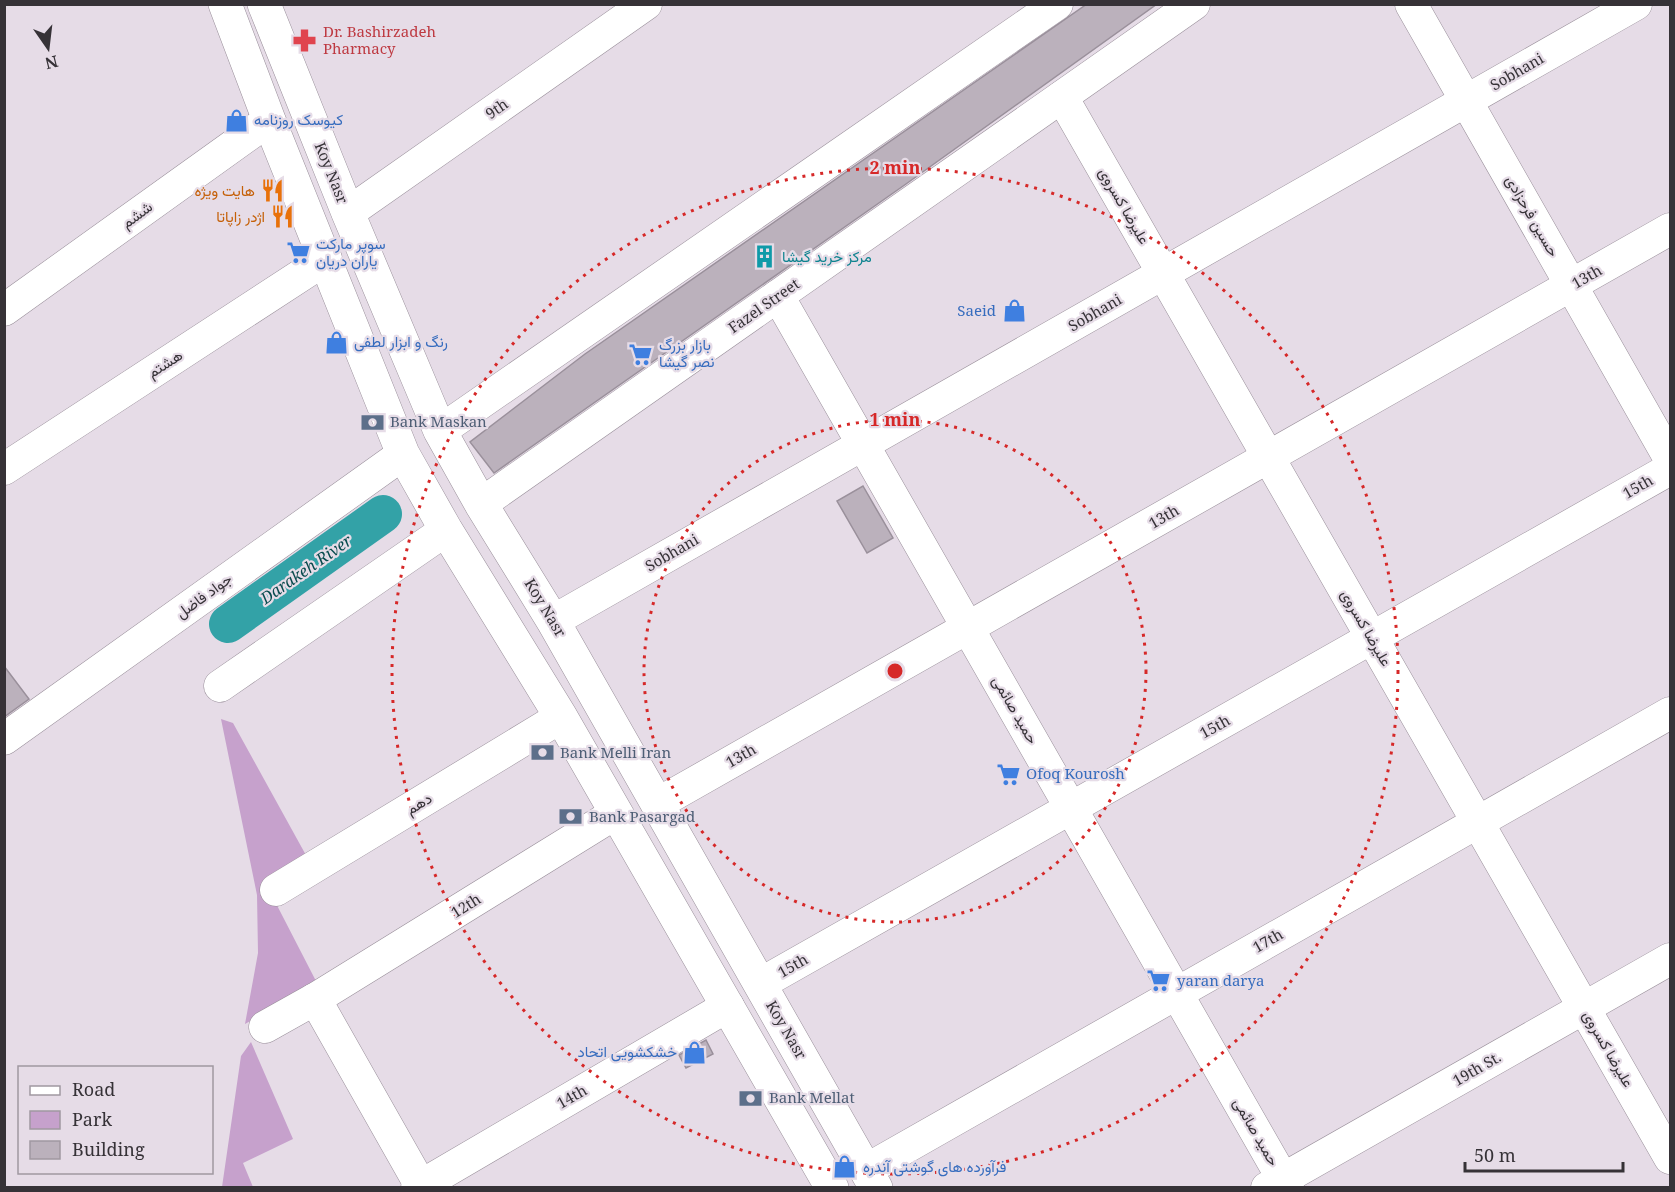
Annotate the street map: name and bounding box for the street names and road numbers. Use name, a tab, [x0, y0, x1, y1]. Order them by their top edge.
street label: Sobhani	[1486, 48, 1547, 94]
street label: 9th	[481, 93, 512, 123]
street label: Koy Nasr	[311, 139, 353, 206]
street label: علیرضا کسروی	[1094, 163, 1155, 248]
street label: حسین فرحزادی	[1501, 171, 1564, 260]
street label: ششم	[117, 196, 157, 233]
street label: 13th	[1568, 259, 1606, 293]
street label: Fazel Street	[724, 273, 803, 337]
street label: Sobhani	[1064, 289, 1125, 335]
street label: هشتم	[143, 344, 186, 383]
street label: 15th	[1619, 469, 1657, 503]
street label: 13th	[1145, 499, 1183, 533]
street label: Sobhani	[641, 529, 702, 575]
street label: جواد فاضل	[171, 568, 235, 622]
street label: Koy Nasr	[521, 575, 571, 640]
street label: علیرضا کسروی	[1336, 585, 1397, 670]
street label: حمید صائمی	[987, 672, 1043, 748]
street label: 15th	[1196, 709, 1234, 743]
street label: 13th	[722, 738, 760, 772]
street label: دهم	[402, 788, 436, 820]
street label: 12th	[447, 888, 485, 922]
street label: 17th	[1249, 923, 1287, 957]
street label: 15th	[774, 948, 812, 982]
street label: Koy Nasr	[762, 997, 812, 1062]
street label: علیرضا کسروی	[1578, 1006, 1639, 1091]
street label: 19th St.	[1449, 1046, 1504, 1090]
street label: 14th	[553, 1079, 591, 1113]
street label: حمید صائمی	[1228, 1094, 1284, 1170]

